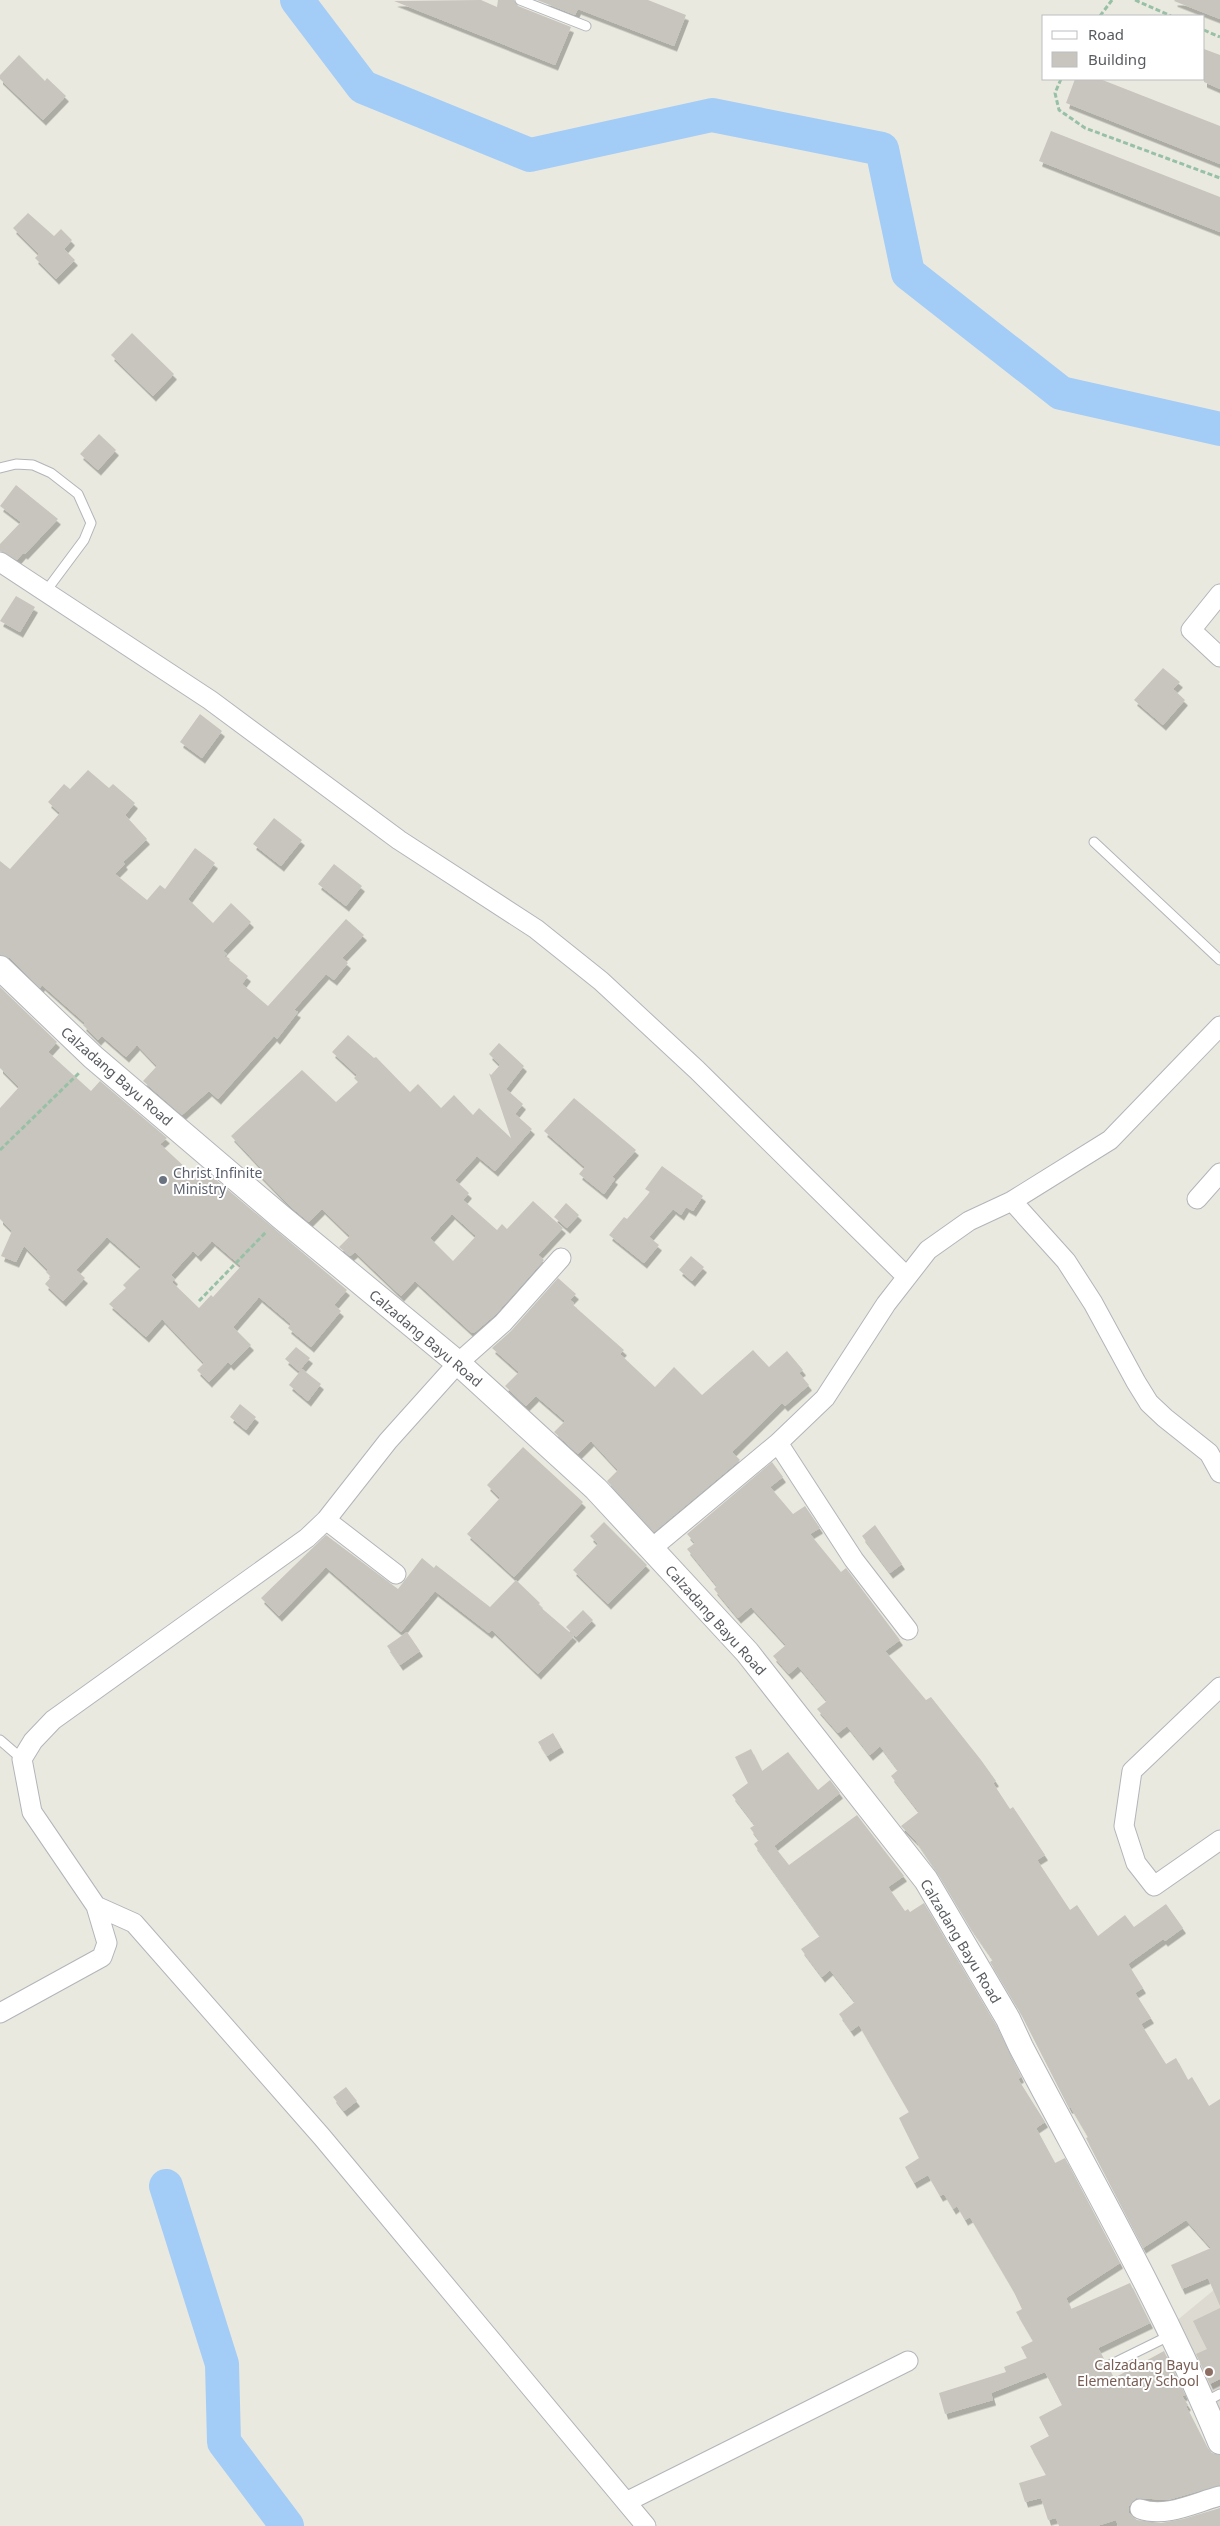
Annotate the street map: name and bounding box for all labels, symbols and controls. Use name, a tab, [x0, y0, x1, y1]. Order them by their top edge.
legend	[1042, 15, 1205, 80]
text: Road	[1088, 24, 1124, 44]
text: Building	[1088, 49, 1146, 69]
street label: Calzadang Bayu Road	[57, 1022, 177, 1130]
place label: Christ Infinite Ministry	[173, 1163, 262, 1198]
marker: Christ Infinite Ministry	[157, 1174, 169, 1186]
street label: Calzadang Bayu Road	[365, 1285, 487, 1391]
street label: Calzadang Bayu Road	[661, 1561, 771, 1679]
street label: Calzadang Bayu Road	[916, 1875, 1006, 2007]
place label: Calzadang Bayu Elementary School	[1077, 2355, 1199, 2390]
marker: Calzadang Bayu Elementary School	[1203, 2366, 1215, 2378]

